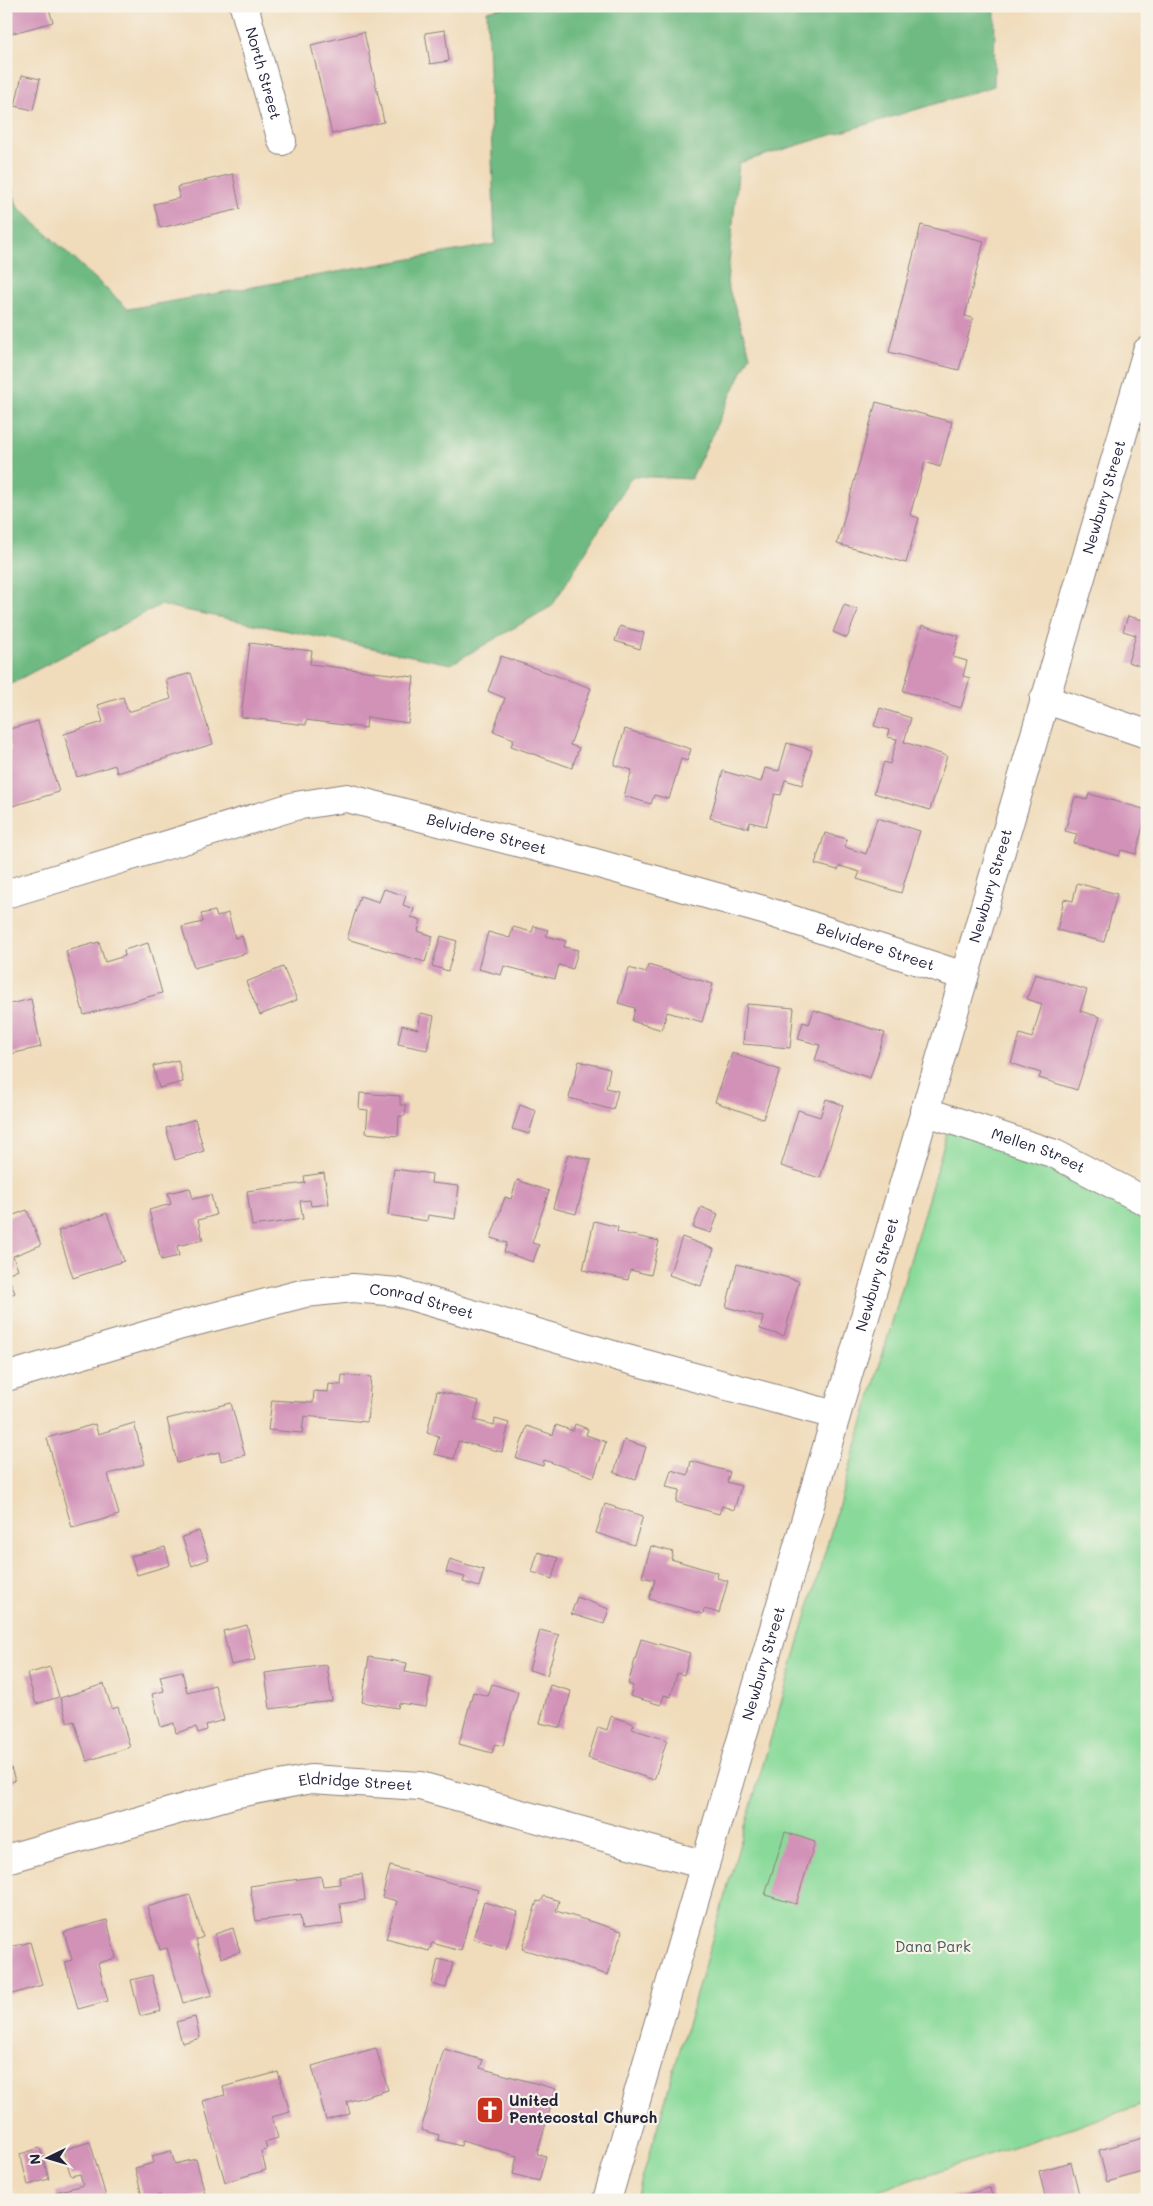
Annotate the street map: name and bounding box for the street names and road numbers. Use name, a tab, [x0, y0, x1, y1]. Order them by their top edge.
street label: North Street	[241, 25, 286, 122]
street label: Newbury Street	[1077, 438, 1129, 556]
street label: Belvidere Street	[425, 808, 549, 858]
street label: Newbury Street	[964, 826, 1016, 945]
street label: Belvidere Street	[814, 917, 937, 975]
street label: Mellen Street	[989, 1123, 1089, 1177]
street label: Newbury Street	[850, 1215, 902, 1334]
street label: Conrad Street	[369, 1279, 476, 1323]
street label: Newbury Street	[737, 1604, 789, 1722]
street label: Eldridge Street	[297, 1768, 413, 1794]

